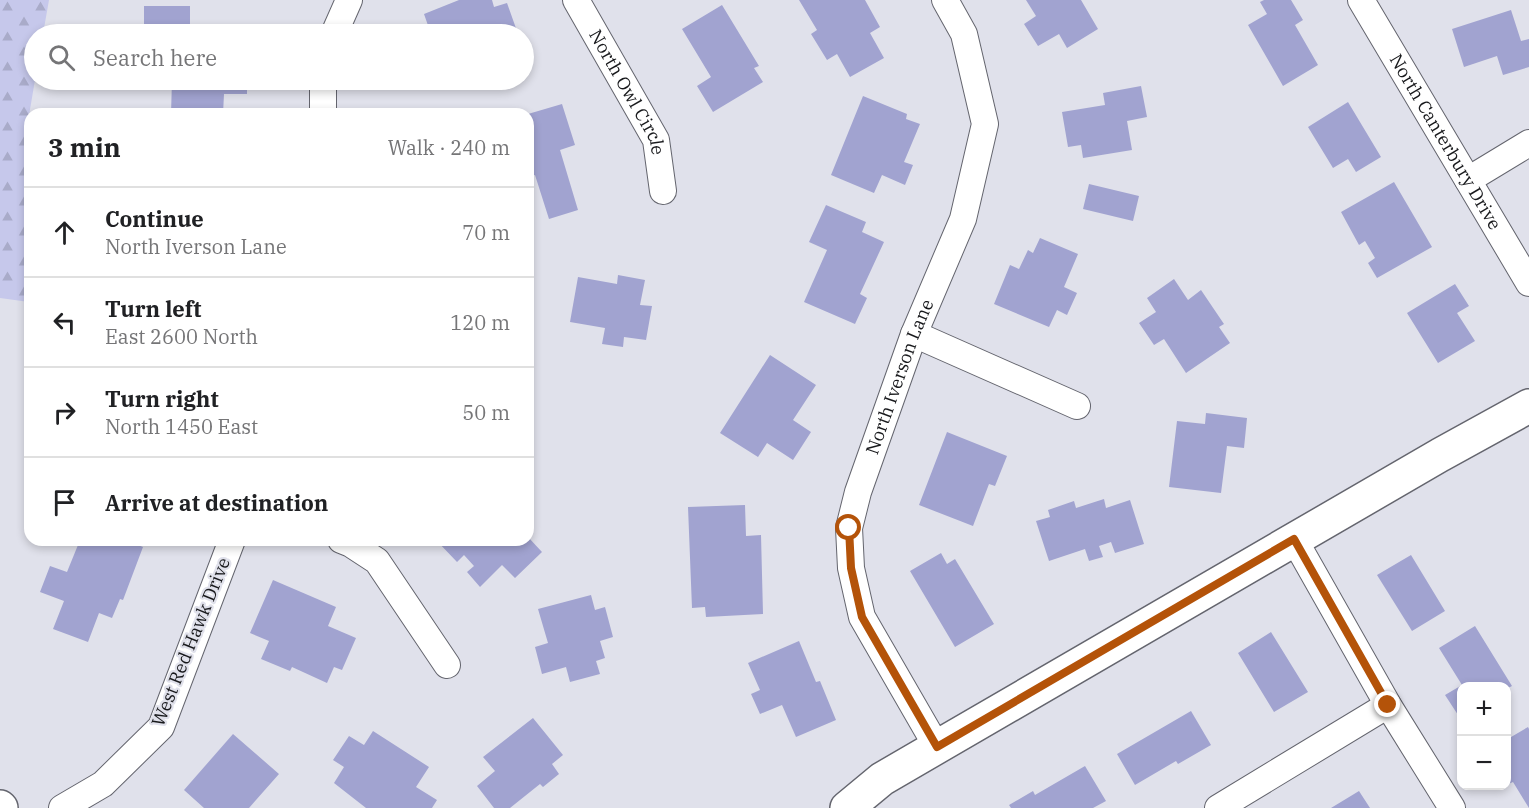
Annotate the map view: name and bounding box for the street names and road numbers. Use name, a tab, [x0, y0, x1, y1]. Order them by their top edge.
street label: North Owl Circle	[584, 25, 670, 156]
street label: North Canterbury Drive	[1385, 50, 1507, 234]
street label: North Iverson Lane	[860, 295, 939, 457]
street label: West Red Hawk Drive	[146, 554, 235, 730]

